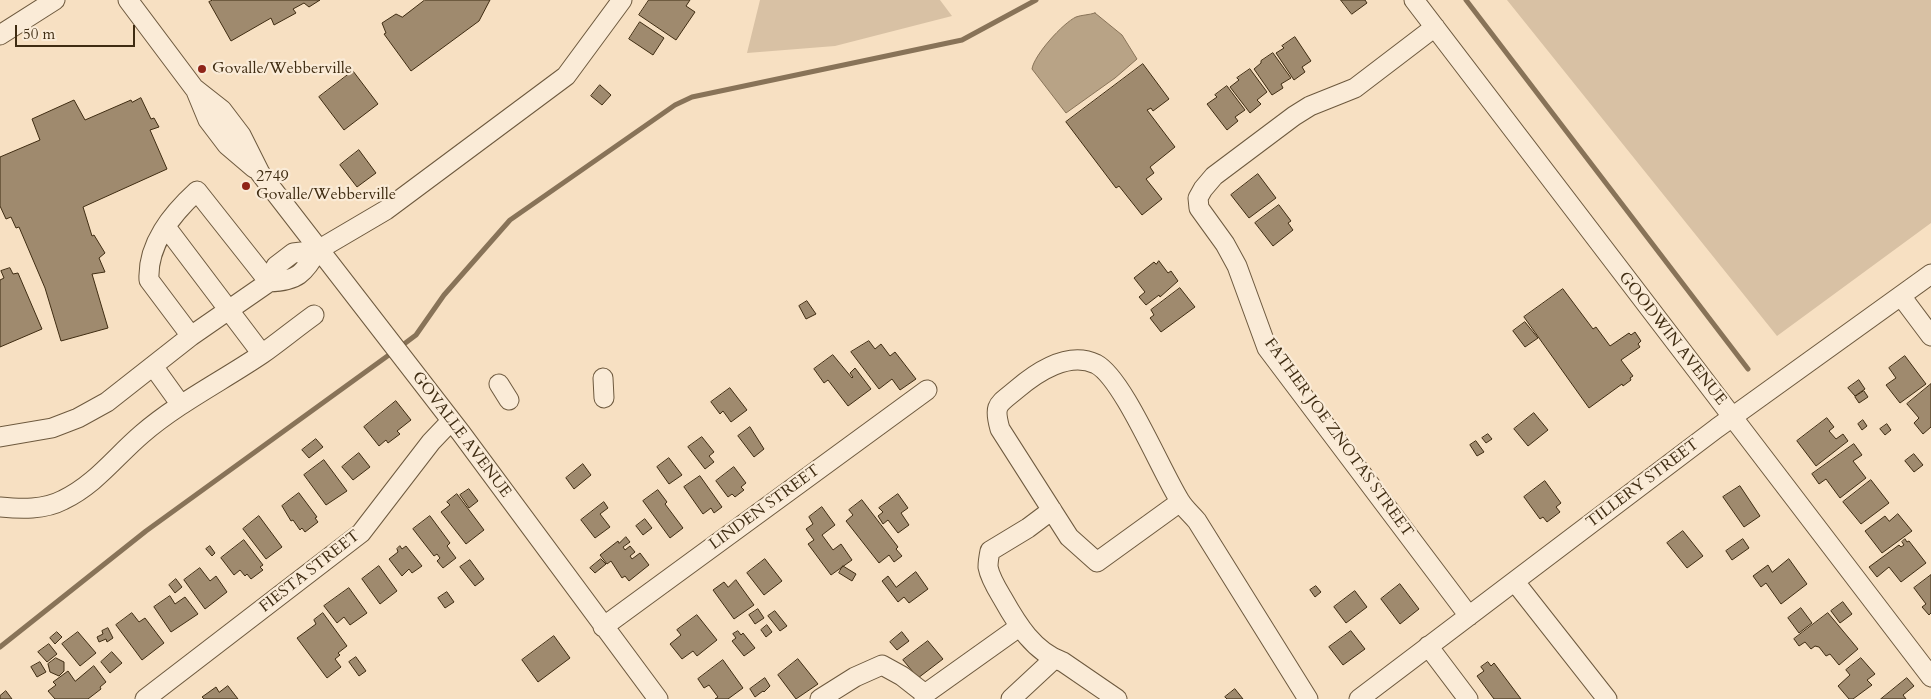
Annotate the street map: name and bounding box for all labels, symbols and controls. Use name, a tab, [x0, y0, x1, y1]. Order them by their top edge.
scale bar	[18, 15, 138, 47]
text: 50 m	[23, 24, 55, 44]
place label: Govalle/Webberville	[212, 59, 352, 79]
marker: Govalle/Webberville	[196, 63, 208, 75]
place label: 2749 Govalle/Webberville	[256, 167, 396, 205]
marker: 2749 Govalle/Webberville	[240, 180, 252, 192]
street label: GOODWIN AVENUE	[1614, 268, 1730, 410]
street label: FATHER JOE ZNOTAS STREET	[1259, 335, 1417, 541]
street label: GOVALLE AVENUE	[407, 368, 515, 502]
street label: TILLERY STREET	[1583, 435, 1703, 533]
street label: LINDEN STREET	[706, 461, 824, 555]
street label: FIESTA STREET	[256, 527, 364, 617]

